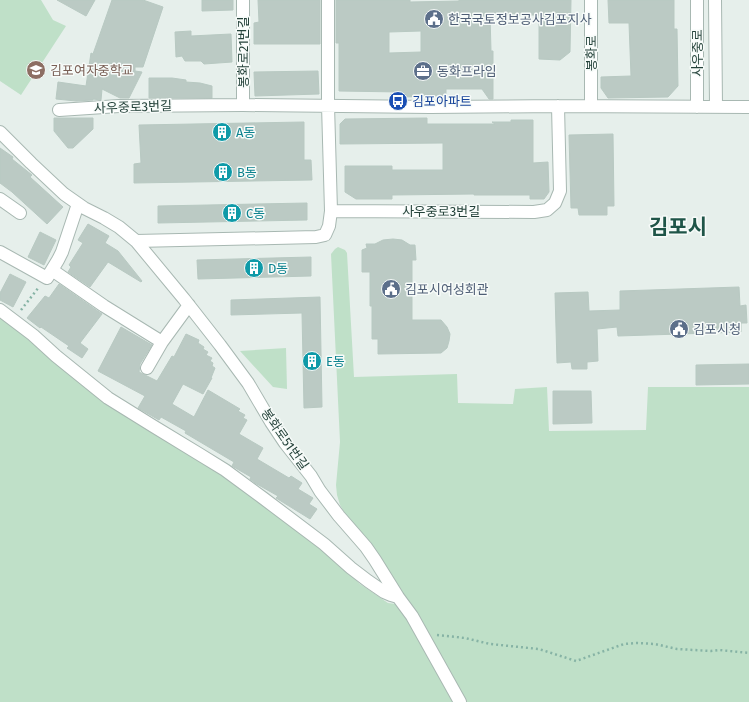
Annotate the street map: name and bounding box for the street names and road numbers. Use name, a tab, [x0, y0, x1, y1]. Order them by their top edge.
street label: 봉화로21번길	[236, 16, 251, 88]
street label: 사우중로	[690, 29, 705, 77]
street label: 봉화로	[584, 35, 599, 71]
street label: 사우중로3번길	[94, 98, 172, 116]
street label: 사우중로3번길	[402, 204, 480, 219]
street label: 봉화로51번길	[258, 406, 312, 472]

